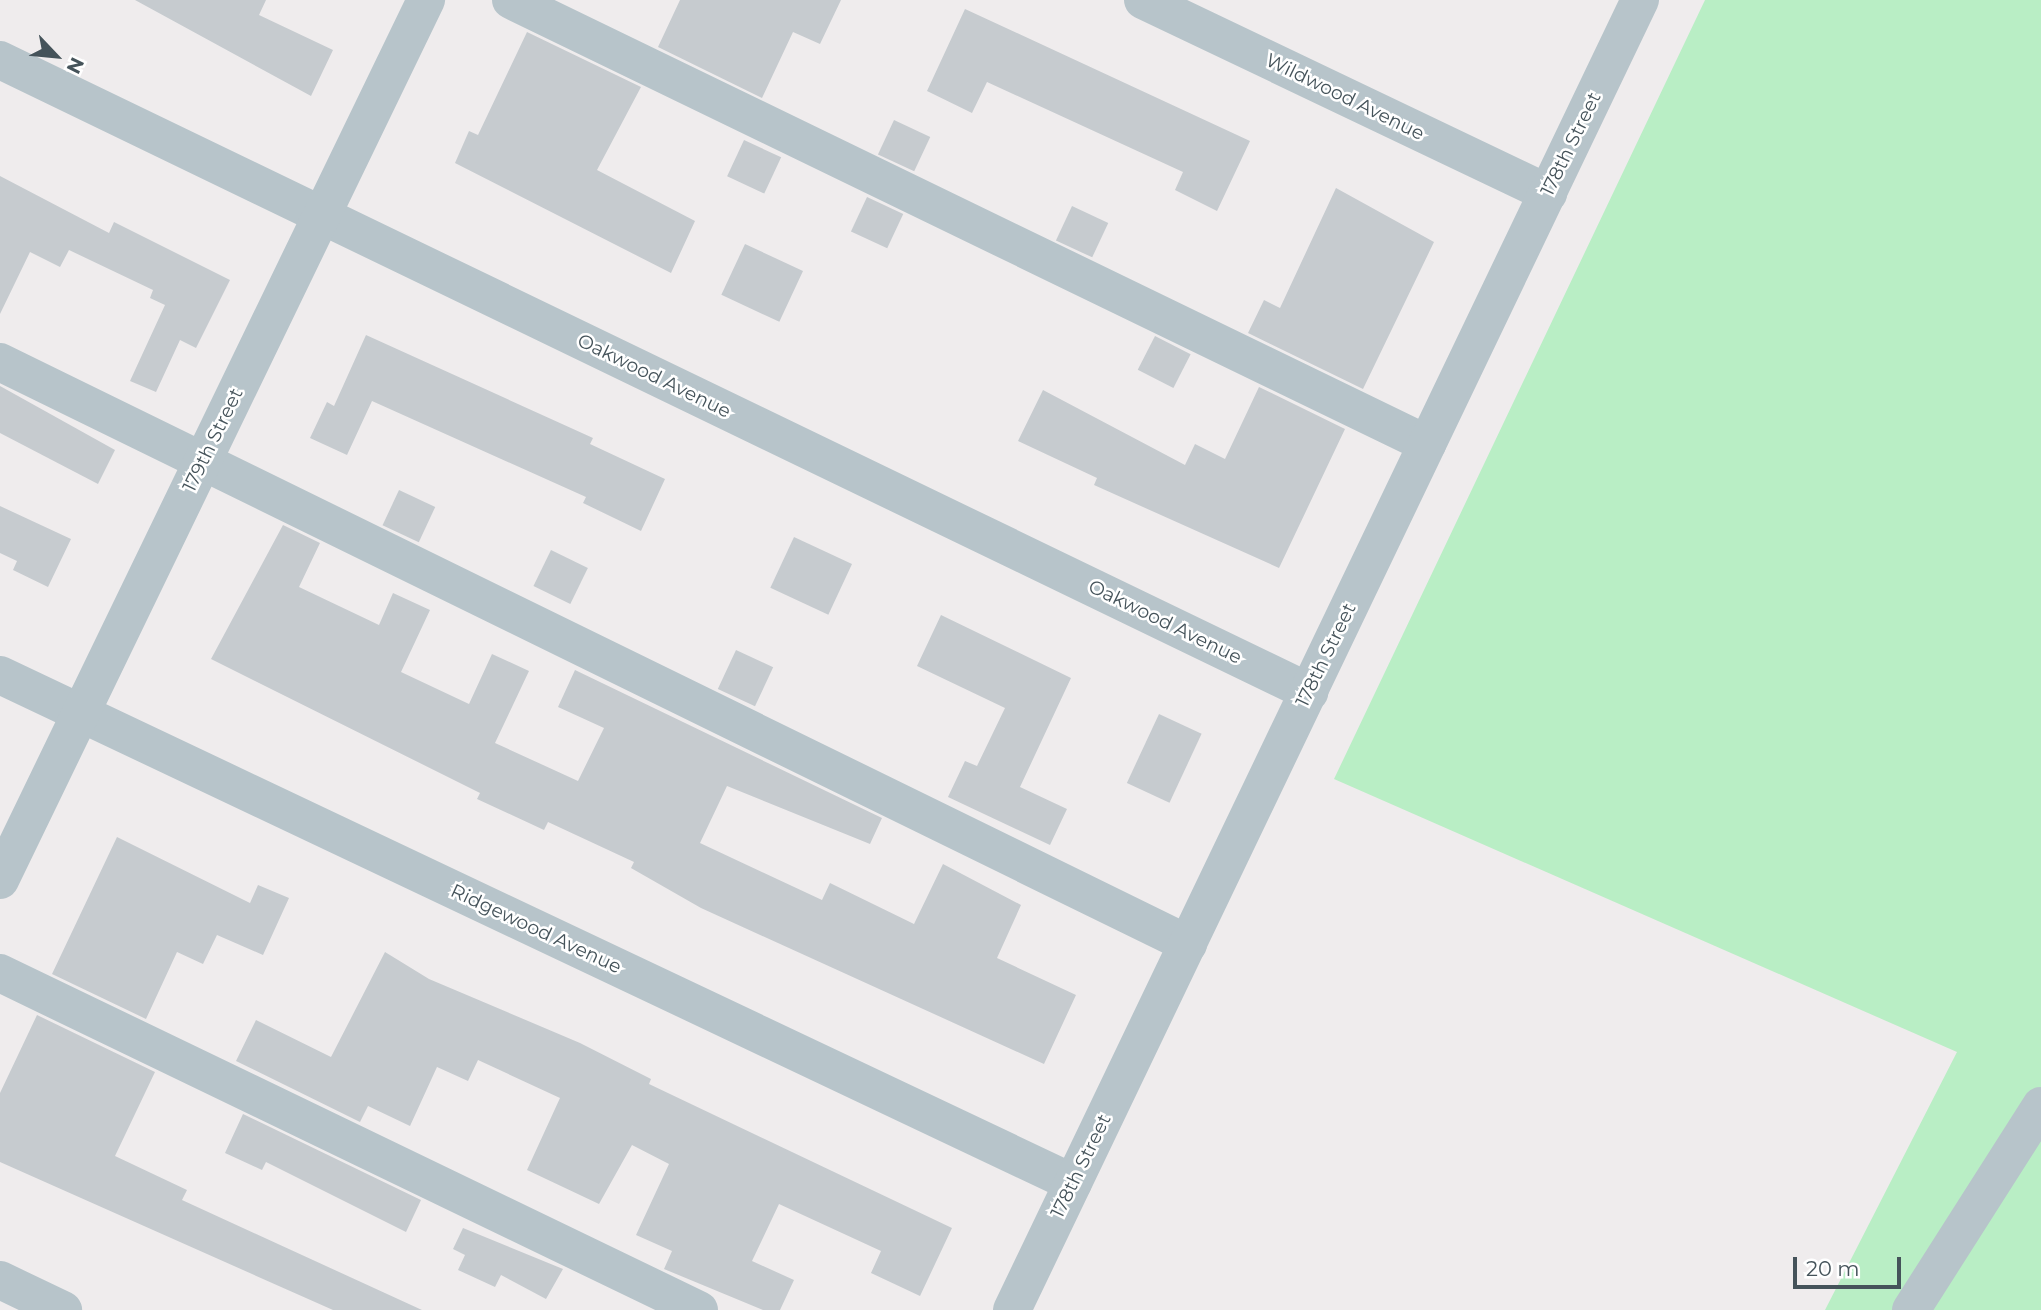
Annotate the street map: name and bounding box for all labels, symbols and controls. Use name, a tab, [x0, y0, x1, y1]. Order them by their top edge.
north arrow	[21, 21, 91, 91]
street label: Wildwood Avenue	[1262, 49, 1428, 145]
text: N	[62, 53, 89, 77]
street label: 178th Street	[1536, 88, 1606, 200]
street label: Oakwood Avenue	[574, 329, 734, 423]
street label: 179th Street	[178, 384, 248, 496]
street label: Oakwood Avenue	[1085, 575, 1245, 669]
street label: 178th Street	[1291, 599, 1361, 711]
street label: Ridgewood Avenue	[447, 879, 625, 979]
street label: 178th Street	[1046, 1110, 1116, 1222]
scale bar	[1796, 1244, 1904, 1288]
text: 20 m	[1806, 1256, 1860, 1281]

